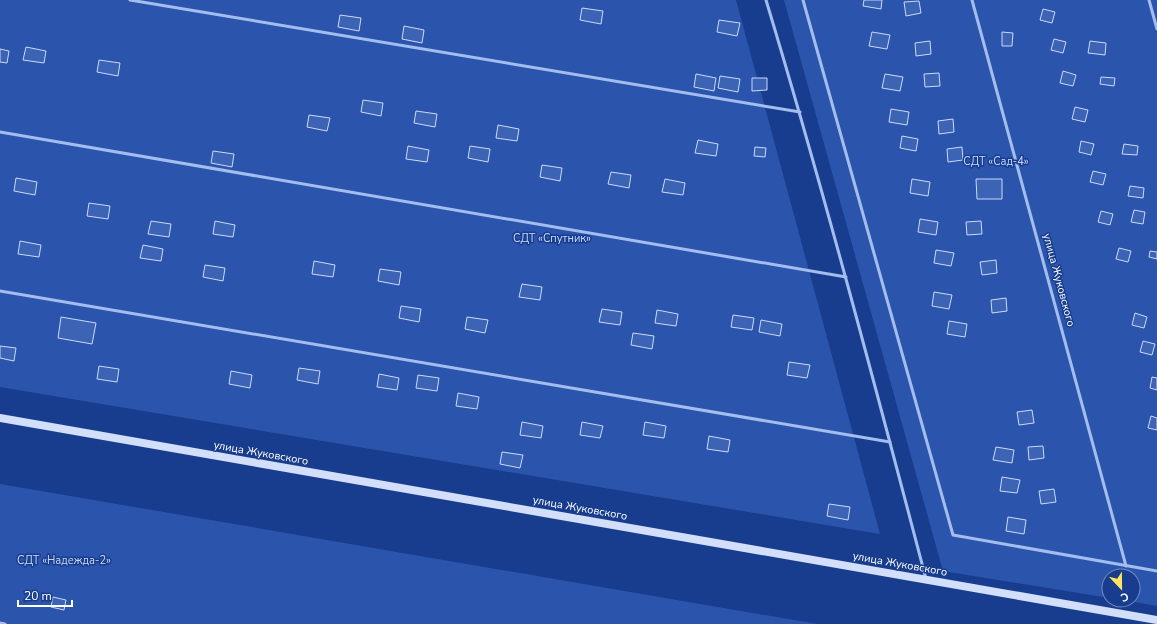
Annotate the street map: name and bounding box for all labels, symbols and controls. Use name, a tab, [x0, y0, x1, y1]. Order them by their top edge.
park label: СДТ «Сад-4»	[963, 154, 1029, 169]
park label: СДТ «Спутник»	[513, 231, 591, 246]
street label: улица Жуковского	[1039, 232, 1079, 328]
street label: улица Жуковского	[212, 437, 310, 469]
street label: улица Жуковского	[531, 492, 629, 524]
street label: улица Жуковского	[851, 548, 949, 580]
park label: СДТ «Надежда-2»	[17, 553, 111, 568]
north arrow	[1101, 568, 1141, 608]
scale bar	[18, 582, 72, 608]
text: 20 m	[24, 588, 52, 604]
text: С	[1118, 588, 1131, 605]

